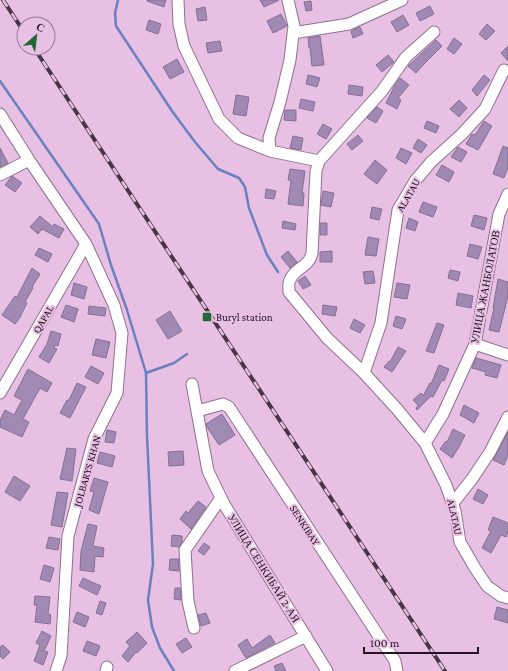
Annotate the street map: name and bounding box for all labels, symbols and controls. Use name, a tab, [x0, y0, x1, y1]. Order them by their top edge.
north arrow	[16, 16, 56, 56]
text: С	[34, 20, 47, 34]
street label: ALATAU	[394, 176, 422, 214]
street label: УЛИЦА ЖАНБОЛАТОВ	[468, 229, 502, 345]
street label: QAPAL	[30, 302, 56, 335]
marker: Buryl station	[201, 311, 213, 323]
place label: Buryl station	[216, 311, 273, 324]
street label: JOLBARYS KHAN	[71, 434, 104, 510]
street label: ALATAU	[445, 498, 465, 536]
street label: SENKIBAY	[288, 503, 323, 548]
street label: УЛИЦА СЕНКИБАЙ 2-АЯ	[226, 511, 303, 625]
scale bar	[364, 629, 478, 655]
text: 100 m	[370, 636, 400, 650]

